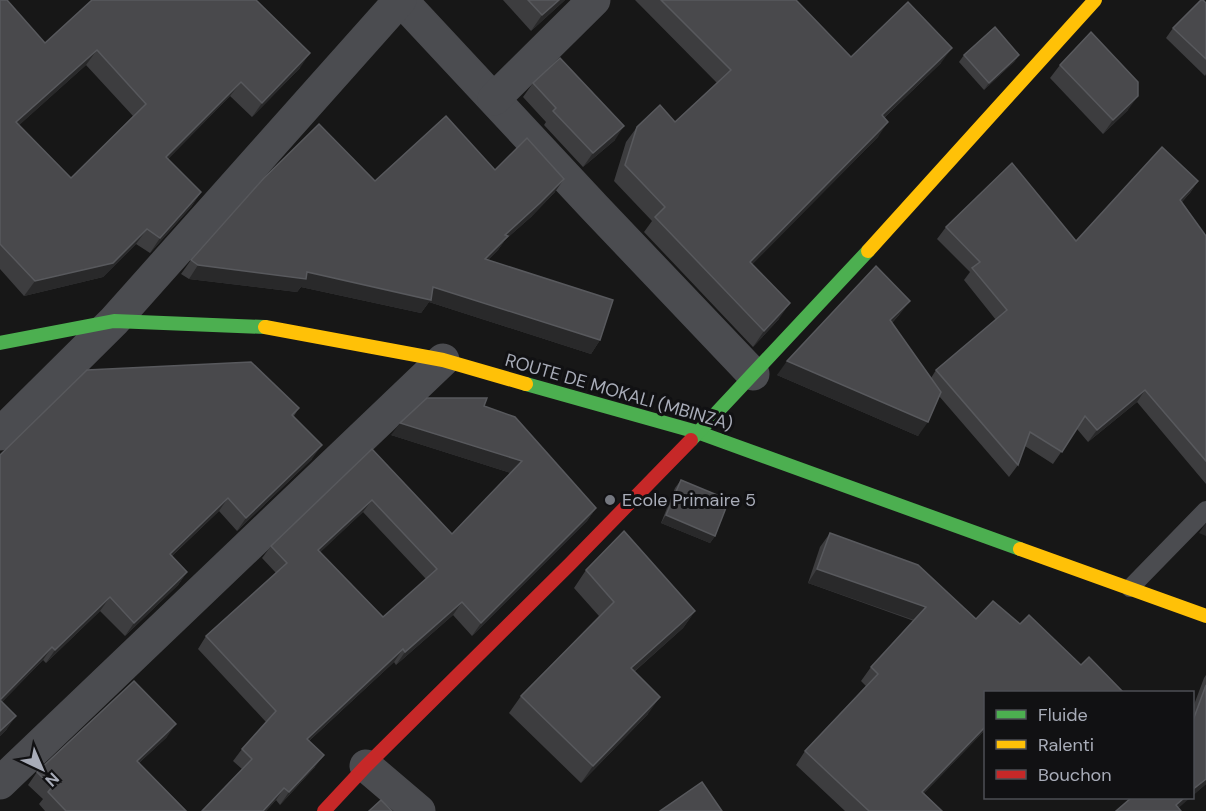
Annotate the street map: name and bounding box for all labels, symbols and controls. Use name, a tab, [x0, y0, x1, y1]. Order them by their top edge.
street label: ROUTE DE MOKALI (MBINZA)	[502, 348, 736, 436]
place label: Ecole Primaire 5	[622, 488, 756, 512]
marker: Ecole Primaire 5	[603, 493, 617, 507]
legend	[984, 691, 1194, 799]
text: Fluide	[1038, 703, 1088, 727]
text: Ralenti	[1038, 733, 1094, 757]
north arrow	[12, 739, 72, 799]
text: Bouchon	[1038, 763, 1112, 787]
text: N	[41, 768, 64, 791]

